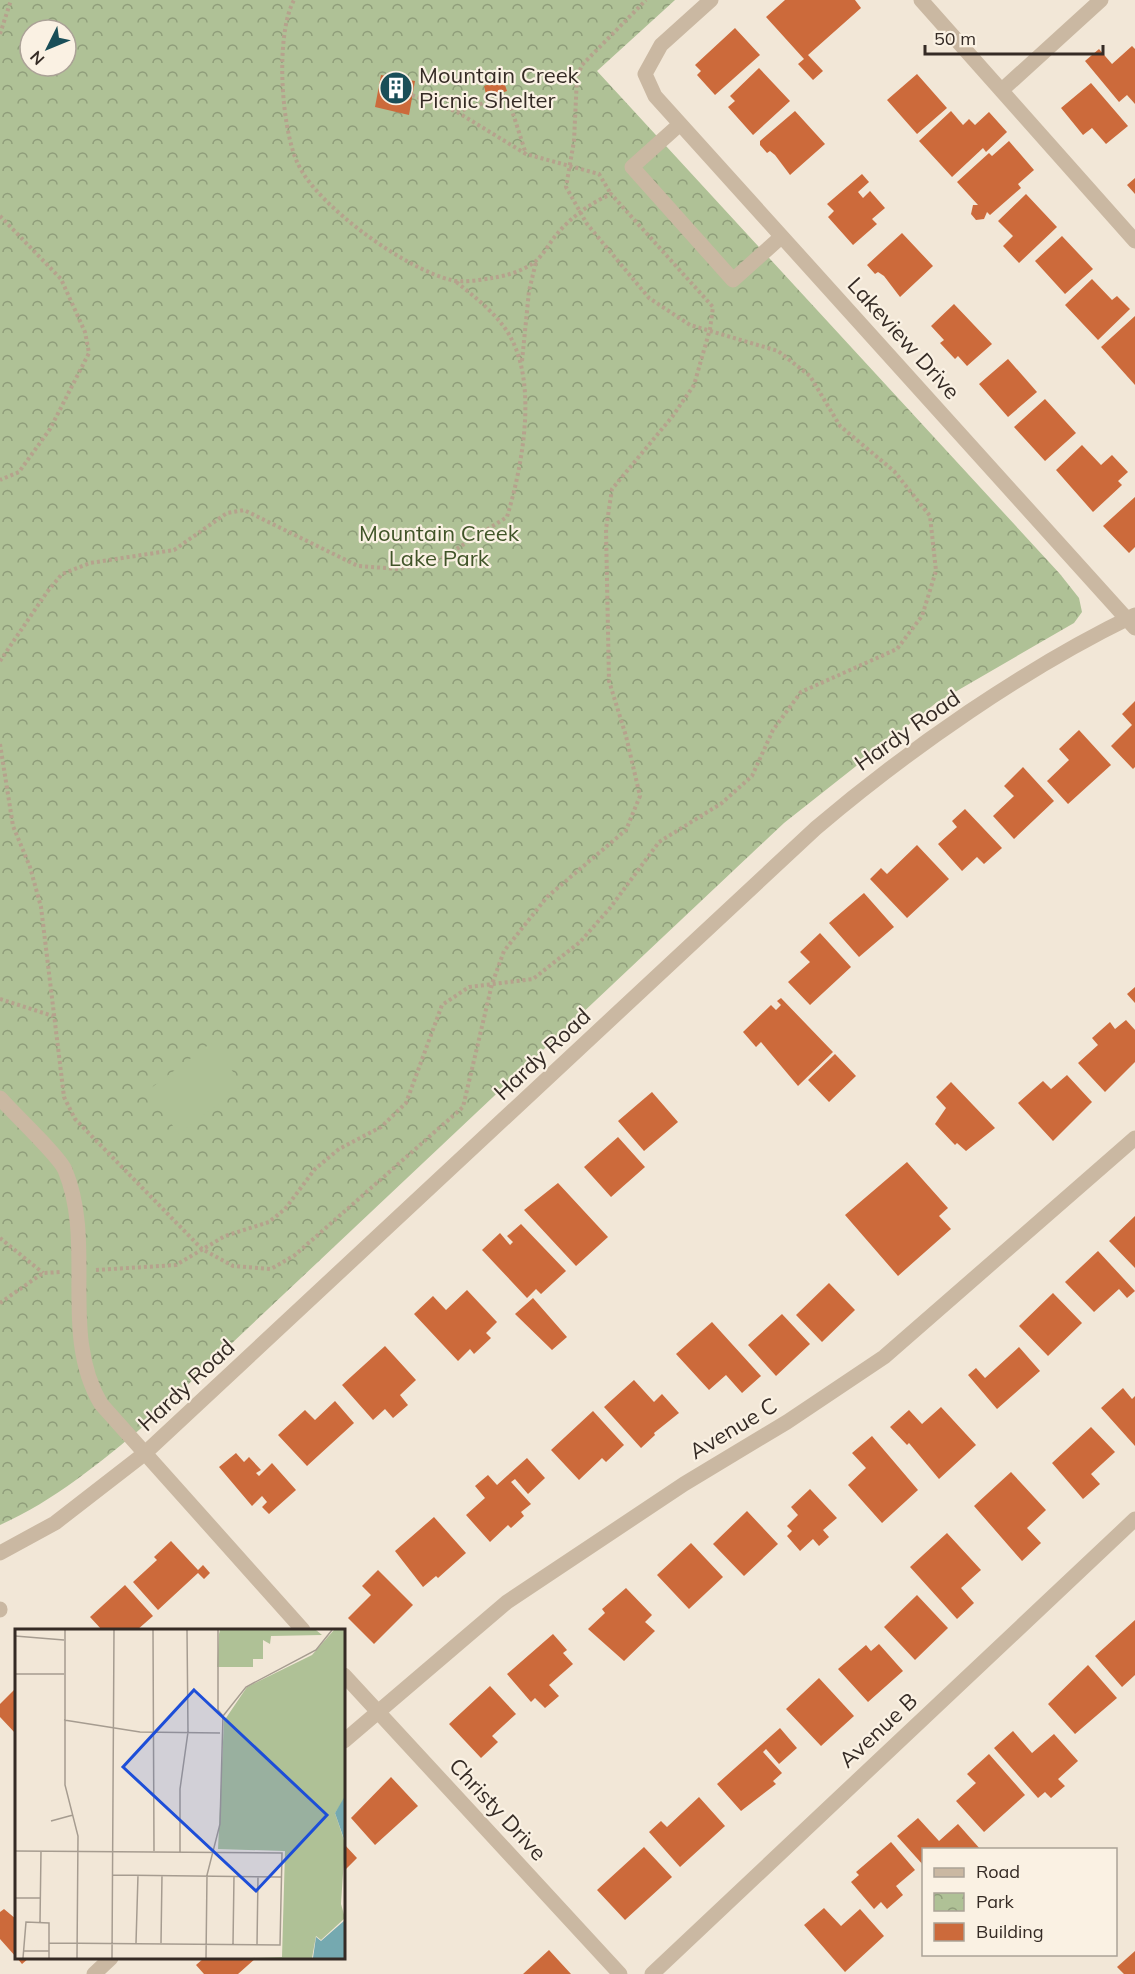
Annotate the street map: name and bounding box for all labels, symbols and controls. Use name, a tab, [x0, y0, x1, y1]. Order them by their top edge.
north arrow	[18, 18, 78, 78]
scale bar	[925, 18, 1104, 56]
text: 50 m	[934, 27, 976, 50]
text: N	[26, 47, 48, 69]
place label: Mountain Creek Picnic Shelter	[419, 61, 580, 114]
building icon: Mountain Creek Picnic Shelter	[378, 70, 414, 106]
street label: Lakeview Drive	[842, 271, 966, 405]
park label: Mountain Creek Lake Park	[359, 519, 520, 572]
street label: Hardy Road	[849, 683, 965, 777]
street label: Hardy Road	[488, 1002, 596, 1106]
street label: Hardy Road	[132, 1333, 240, 1437]
street label: Avenue C	[684, 1391, 782, 1465]
inset map	[15, 1629, 345, 1959]
street label: Avenue B	[833, 1687, 923, 1773]
street label: Christy Drive	[443, 1752, 553, 1866]
legend	[922, 1848, 1117, 1956]
text: Road	[976, 1860, 1020, 1883]
text: Park	[976, 1890, 1015, 1913]
text: Building	[976, 1920, 1044, 1943]

